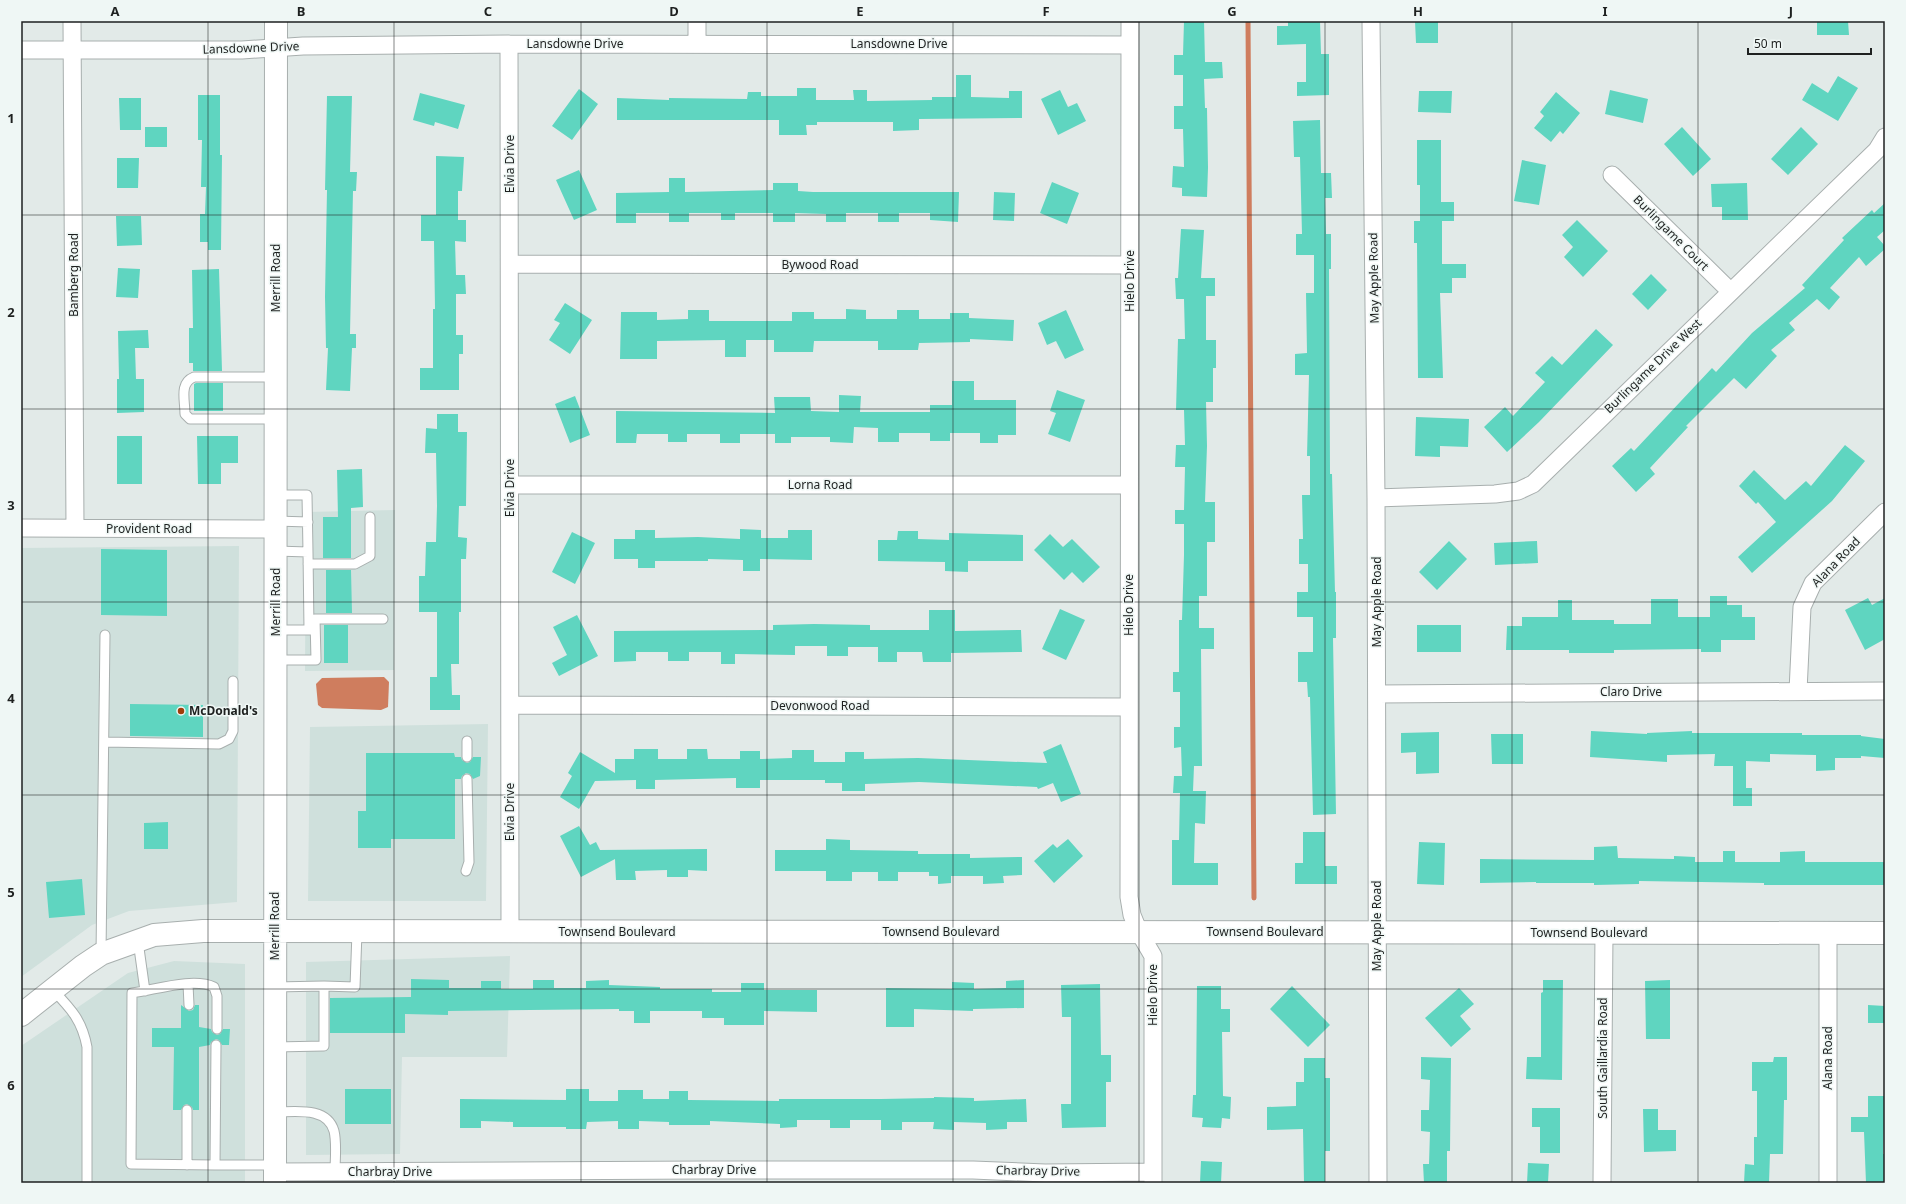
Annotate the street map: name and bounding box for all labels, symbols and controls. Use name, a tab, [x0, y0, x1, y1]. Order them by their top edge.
text: A	[111, 2, 120, 20]
text: B	[297, 2, 305, 20]
text: C	[484, 2, 492, 20]
text: D	[669, 2, 679, 20]
text: E	[856, 2, 864, 20]
text: F	[1042, 2, 1050, 20]
text: G	[1227, 2, 1237, 20]
text: H	[1413, 2, 1423, 20]
text: I	[1602, 2, 1608, 20]
text: J	[1788, 2, 1793, 20]
scale bar	[1748, 30, 1871, 56]
street label: Lansdowne Drive	[527, 35, 624, 52]
street label: Lansdowne Drive	[851, 35, 948, 52]
text: 50 m	[1754, 35, 1782, 52]
street label: Lansdowne Drive	[202, 37, 300, 58]
text: 1	[7, 109, 15, 127]
street label: Elvia Drive	[501, 135, 518, 193]
street label: Burlingame Court	[1630, 191, 1713, 275]
street label: May Apple Road	[1364, 232, 1383, 324]
street label: Bamberg Road	[65, 233, 82, 317]
street label: Merrill Road	[267, 244, 284, 312]
street label: Hielo Drive	[1121, 250, 1138, 312]
street label: Bywood Road	[781, 256, 859, 273]
text: 2	[7, 303, 15, 321]
street label: Burlingame Drive West	[1600, 314, 1706, 417]
street label: Elvia Drive	[501, 459, 518, 517]
street label: Lorna Road	[788, 476, 852, 493]
text: 3	[7, 496, 15, 514]
street label: Provident Road	[106, 520, 192, 537]
street label: Alana Road	[1807, 533, 1864, 590]
street label: May Apple Road	[1368, 556, 1385, 648]
street label: Merrill Road	[267, 568, 284, 636]
street label: Hielo Drive	[1120, 574, 1137, 636]
street label: Claro Drive	[1600, 683, 1662, 700]
text: 4	[7, 689, 15, 707]
street label: Devonwood Road	[770, 697, 870, 714]
place label: McDonald's	[189, 702, 258, 719]
marker: McDonald's	[176, 706, 186, 716]
street label: Elvia Drive	[501, 783, 518, 841]
street label: May Apple Road	[1368, 880, 1385, 972]
text: 5	[7, 883, 15, 901]
street label: Merrill Road	[266, 892, 283, 960]
street label: Townsend Boulevard	[558, 923, 676, 940]
street label: Townsend Boulevard	[882, 923, 1000, 940]
street label: Townsend Boulevard	[1206, 923, 1324, 940]
street label: Townsend Boulevard	[1530, 924, 1648, 941]
street label: Hielo Drive	[1144, 964, 1161, 1026]
street label: South Gaillardia Road	[1594, 997, 1611, 1119]
street label: Alana Road	[1819, 1026, 1836, 1090]
text: 6	[7, 1076, 15, 1094]
street label: Charbray Drive	[672, 1161, 756, 1178]
street label: Charbray Drive	[996, 1161, 1081, 1180]
street label: Charbray Drive	[348, 1163, 432, 1180]

